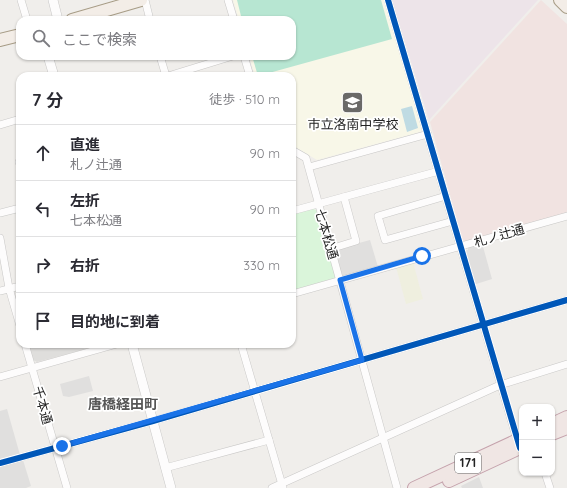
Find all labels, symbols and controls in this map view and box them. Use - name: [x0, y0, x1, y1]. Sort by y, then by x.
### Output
- search box: [16, 16, 296, 60]
- icon: search: [30, 27, 52, 49]
- text: ここで検索: [62, 30, 137, 49]
- text: 7 分: [32, 89, 63, 110]
- school or university icon: 市立洛南中学校: [340, 89, 366, 115]
- text: 徒歩 · 510 m: [209, 91, 280, 107]
- place label: 市立洛南中学校: [307, 116, 399, 132]
- text: 直進: [70, 135, 100, 154]
- icon: ahead: [32, 142, 54, 164]
- text: 90 m: [250, 145, 280, 161]
- text: 札ノ辻通: [70, 156, 122, 172]
- text: 左折: [70, 191, 100, 210]
- icon: left: [32, 198, 54, 220]
- text: 90 m: [250, 201, 280, 217]
- street label: 七本松通: [312, 207, 342, 261]
- text: 七本松通: [70, 212, 122, 228]
- street label: 札ノ辻通: [472, 220, 526, 250]
- route start: [413, 247, 431, 265]
- icon: right: [32, 254, 54, 276]
- text: 右折: [70, 256, 100, 275]
- text: 330 m: [243, 257, 280, 273]
- icon: arrive: [32, 310, 54, 332]
- text: 目的地に到着: [70, 312, 160, 331]
- street label: 千本通: [30, 384, 56, 426]
- district label: 唐橋経田町: [88, 395, 158, 413]
- map controls: [519, 404, 555, 476]
- button: +: [519, 404, 555, 440]
- route end: [53, 437, 71, 455]
- button: −: [519, 440, 555, 476]
- road number: 171: [455, 453, 481, 473]

